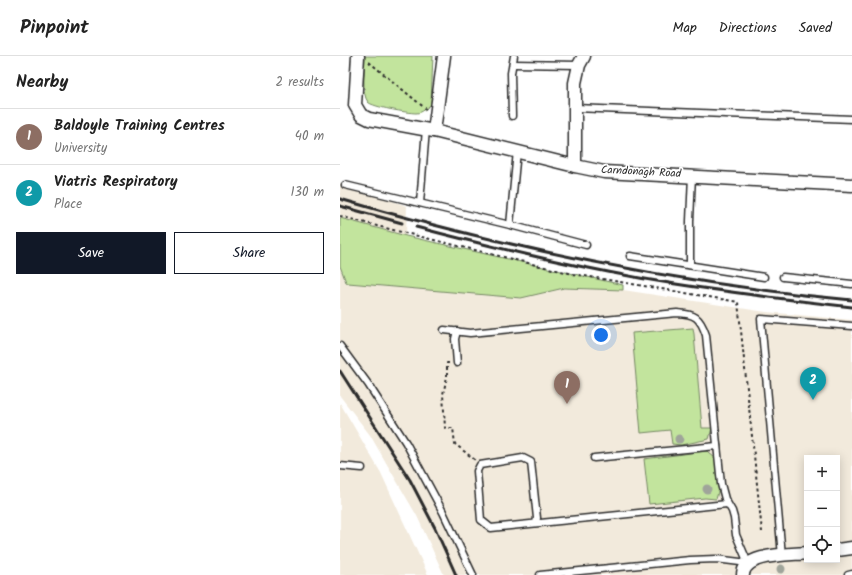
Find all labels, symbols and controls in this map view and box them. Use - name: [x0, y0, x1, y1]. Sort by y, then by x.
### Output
- text: Pinpoint: [20, 13, 89, 43]
- text: Map: [672, 17, 697, 39]
- text: Directions: [719, 17, 777, 39]
- text: Saved: [799, 17, 832, 39]
- text: Nearby: [16, 69, 68, 96]
- text: 2 results: [276, 72, 324, 93]
- text: Baldoyle Training Centres: [54, 114, 225, 138]
- text: 1: [27, 126, 31, 147]
- text: 40 m: [295, 126, 324, 147]
- text: University: [54, 138, 107, 159]
- street label: Carndonagh Road: [600, 161, 682, 183]
- text: Viatris Respiratory: [54, 170, 178, 194]
- text: 2: [25, 182, 33, 203]
- text: 130 m: [290, 182, 324, 203]
- text: Place: [54, 194, 82, 215]
- button: Save: [16, 232, 166, 274]
- button: Share: [174, 232, 324, 274]
- your location: [591, 325, 611, 345]
- pin: 2: [800, 367, 826, 400]
- pin: 1: [554, 371, 580, 404]
- map controls: [804, 455, 840, 563]
- button: +: [804, 455, 840, 491]
- button: −: [804, 491, 840, 527]
- button: locate: [804, 527, 840, 563]

